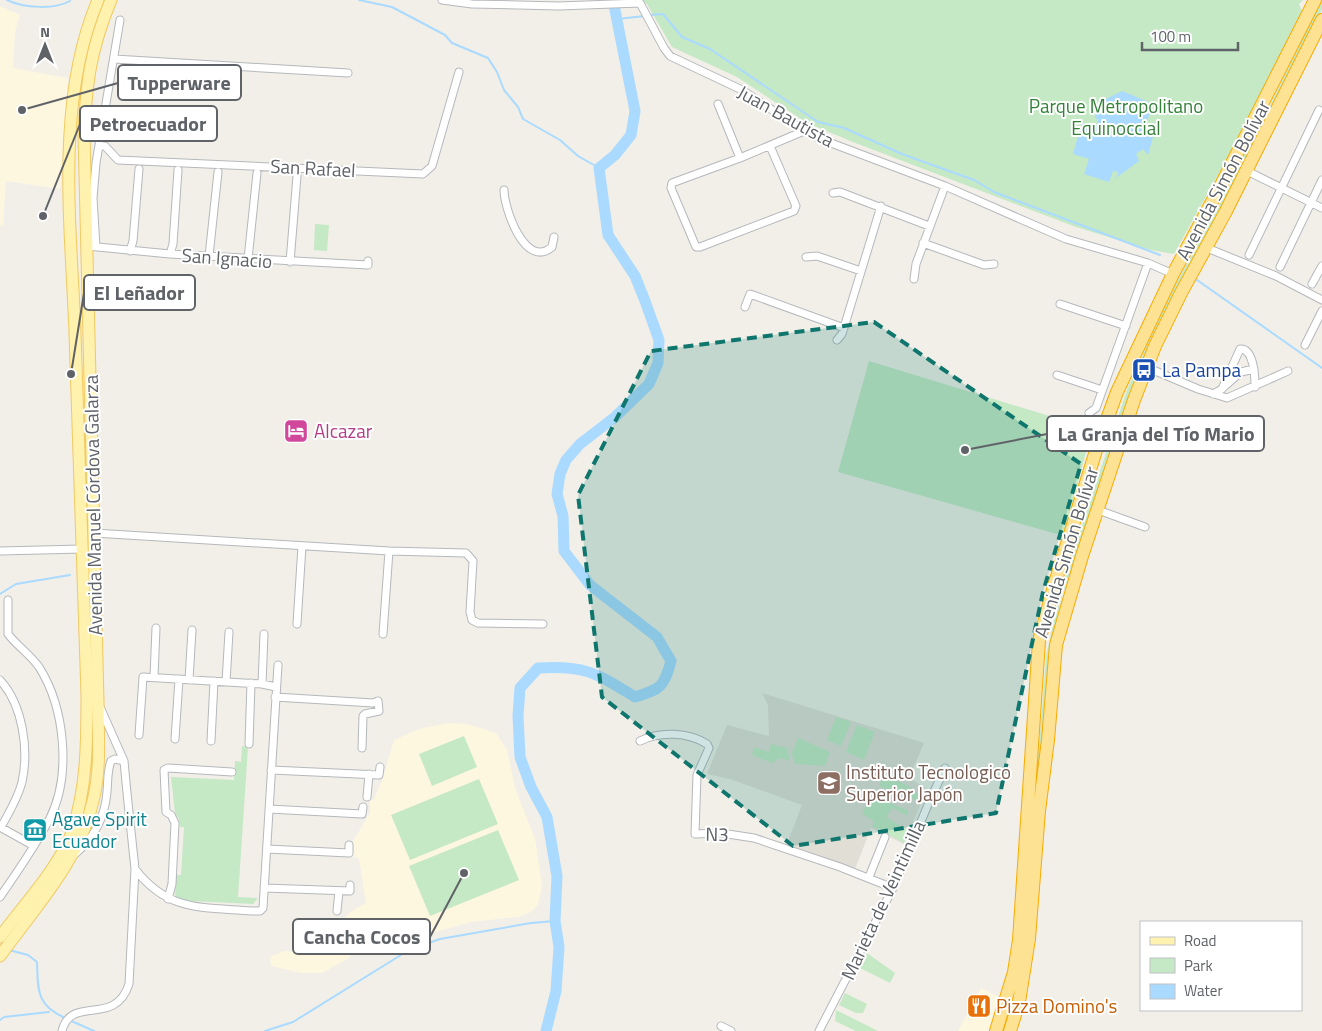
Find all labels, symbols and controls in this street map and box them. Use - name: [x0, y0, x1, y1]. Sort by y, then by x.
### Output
- north arrow: [20, 20, 70, 70]
- scale bar: [1142, 20, 1238, 52]
- text: N: [40, 21, 50, 42]
- text: 100 m: [1150, 25, 1191, 48]
- callout: Tupperware: [118, 65, 241, 100]
- text: Tupperware: [127, 67, 231, 98]
- street label: Juan Bautista: [733, 77, 840, 154]
- park label: Parque Metropolitano Equinoccial: [1029, 91, 1203, 142]
- street label: Avenida Simón Bolívar: [1168, 94, 1277, 265]
- callout: Petroecuador: [80, 106, 217, 141]
- text: Petroecuador: [90, 108, 207, 139]
- street label: San Rafael: [270, 151, 356, 184]
- street label: San Ignacio: [181, 240, 273, 275]
- callout: El Leñador: [84, 275, 195, 310]
- text: El Leñador: [94, 277, 185, 308]
- place label: La Pampa: [1162, 355, 1241, 384]
- bus stop icon: La Pampa: [1131, 357, 1157, 383]
- street label: Avenida Manuel Córdova Galarza: [76, 374, 109, 636]
- place label: Alcazar: [314, 416, 373, 445]
- callout: La Granja del Tío Mario: [1047, 416, 1264, 451]
- hotel icon: Alcazar: [283, 418, 309, 444]
- text: La Granja del Tío Mario: [1057, 418, 1255, 449]
- street label: Avenida Simón Bolívar: [1026, 462, 1106, 641]
- place label: Instituto Tecnologico Superior Japón: [846, 757, 1011, 808]
- school or university icon: Instituto Tecnologico Superior Japón: [816, 770, 842, 796]
- place label: Agave Spirit Ecuador: [52, 804, 147, 855]
- street label: Marieta de Veintimilla: [833, 815, 933, 985]
- museum icon: Agave Spirit Ecuador: [22, 817, 48, 843]
- street label: N3: [705, 819, 729, 848]
- callout: Cancha Cocos: [293, 919, 430, 954]
- text: Cancha Cocos: [304, 921, 421, 952]
- legend: [1140, 921, 1302, 1011]
- text: Road: [1184, 929, 1216, 952]
- text: Park: [1184, 954, 1213, 977]
- text: Water: [1184, 979, 1223, 1002]
- place label: Pizza Domino's: [996, 991, 1118, 1020]
- restaurant icon: Pizza Domino's: [966, 993, 992, 1019]

